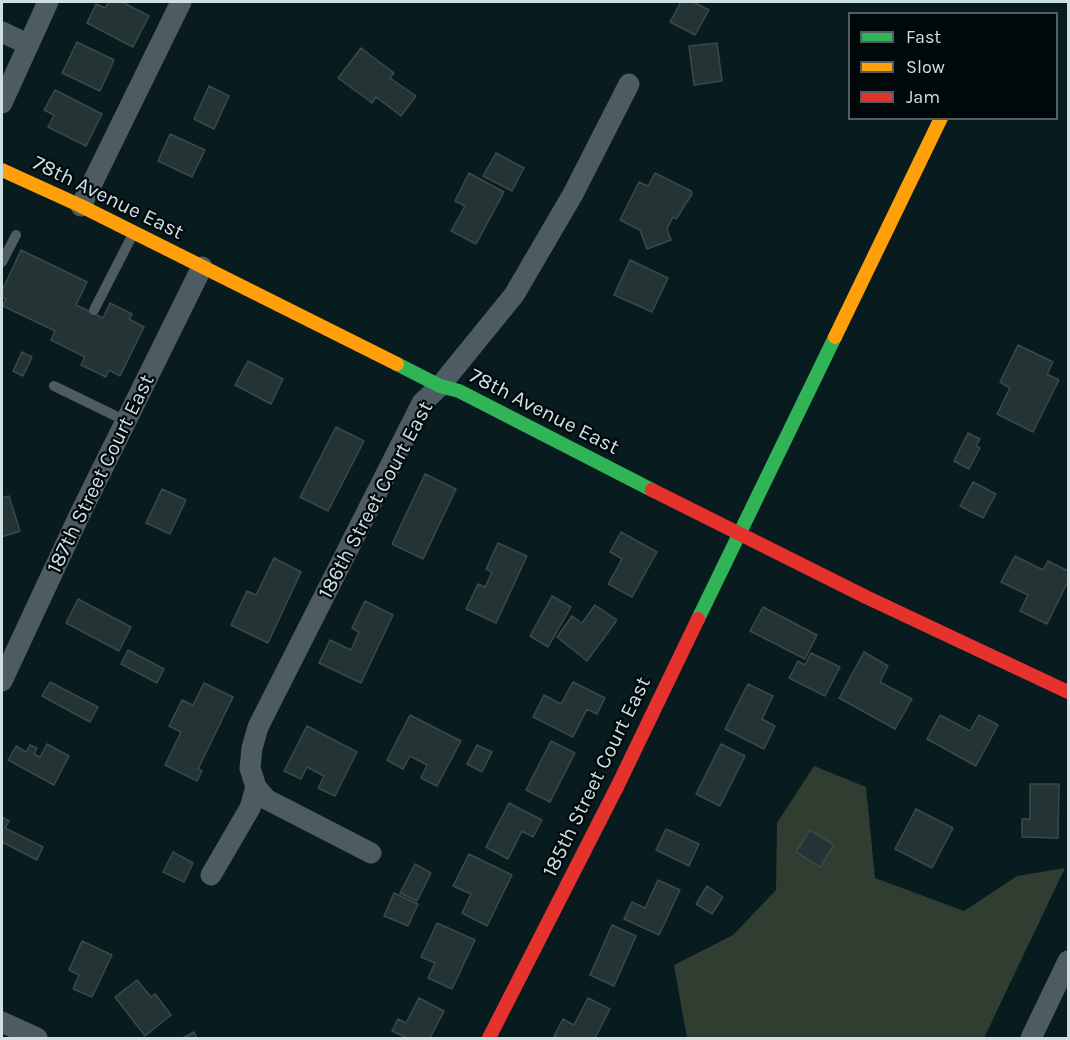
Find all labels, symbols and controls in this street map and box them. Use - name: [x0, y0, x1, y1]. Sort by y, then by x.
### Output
- legend: [848, 12, 1058, 120]
- text: Fast: [906, 26, 941, 48]
- text: Slow: [906, 56, 945, 78]
- text: Jam: [906, 86, 940, 108]
- street label: 78th Avenue East: [28, 151, 188, 245]
- street label: 78th Avenue East: [465, 363, 623, 461]
- street label: 187th Street Court East: [42, 371, 160, 577]
- street label: 186th Street Court East: [313, 397, 439, 603]
- street label: 185th Street Court East: [538, 673, 656, 881]

